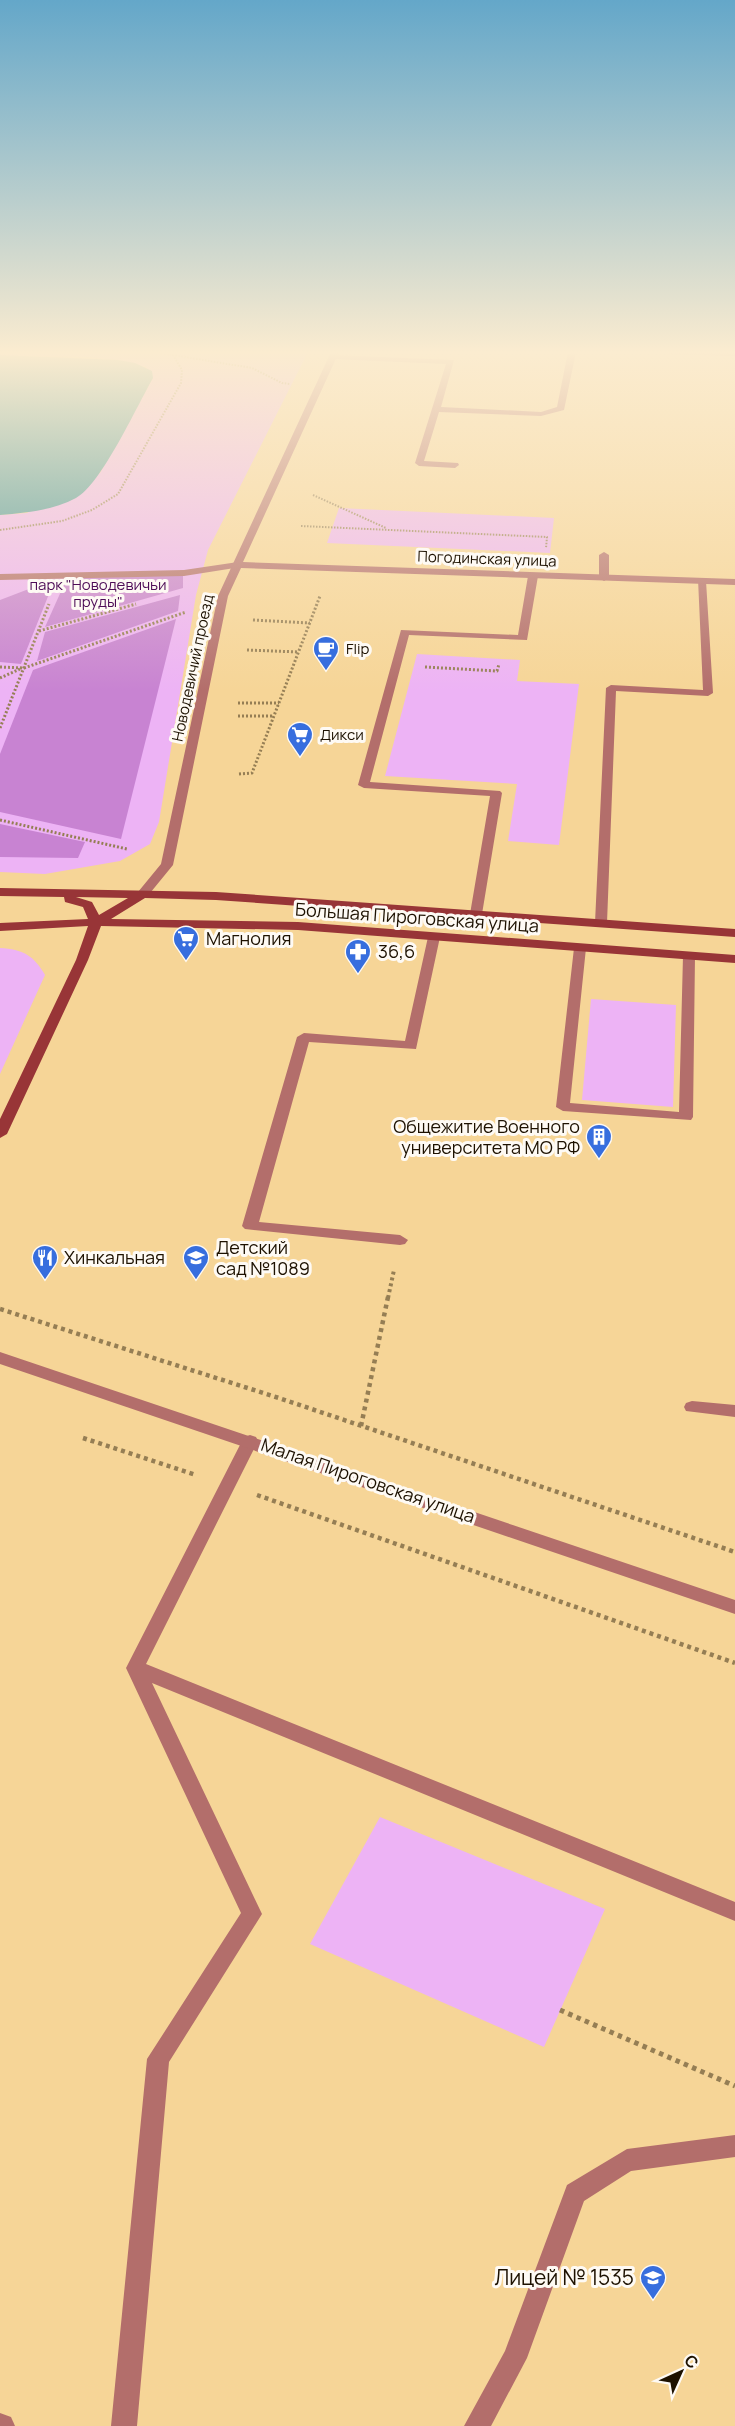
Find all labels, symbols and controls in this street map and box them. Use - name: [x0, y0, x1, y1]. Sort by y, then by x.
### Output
- street label: Погодинская улица: [417, 546, 557, 571]
- park label: парк "Новодевичьи пруды": [30, 574, 166, 612]
- street label: Новодевичий проезд: [167, 592, 218, 743]
- cafe icon: Flip: [311, 634, 341, 672]
- place label: Flip: [346, 638, 370, 659]
- supermarket icon: Дикси: [285, 720, 315, 758]
- place label: Дикси: [320, 724, 364, 745]
- street label: Большая Пироговская улица: [294, 897, 540, 937]
- supermarket icon: Магнолия: [171, 924, 201, 962]
- place label: Магнолия: [206, 926, 291, 950]
- pharmacy icon: 36,6: [343, 937, 373, 975]
- place label: 36,6: [378, 939, 415, 963]
- place label: Общежитие Военного университета МО РФ: [393, 1114, 580, 1159]
- building icon: Общежитие Военного университета МО РФ: [584, 1122, 614, 1160]
- place label: Детский сад №1089: [216, 1235, 310, 1280]
- restaurant icon: Хинкальная: [30, 1243, 60, 1281]
- school or university icon: Детский сад №1089: [181, 1243, 211, 1281]
- place label: Хинкальная: [64, 1245, 165, 1269]
- street label: Малая Пироговская улица: [258, 1432, 479, 1528]
- place label: Лицей № 1535: [494, 2263, 634, 2291]
- school or university icon: Лицей № 1535: [638, 2263, 668, 2301]
- north arrow: [651, 2342, 711, 2402]
- text: С: [680, 2349, 704, 2373]

